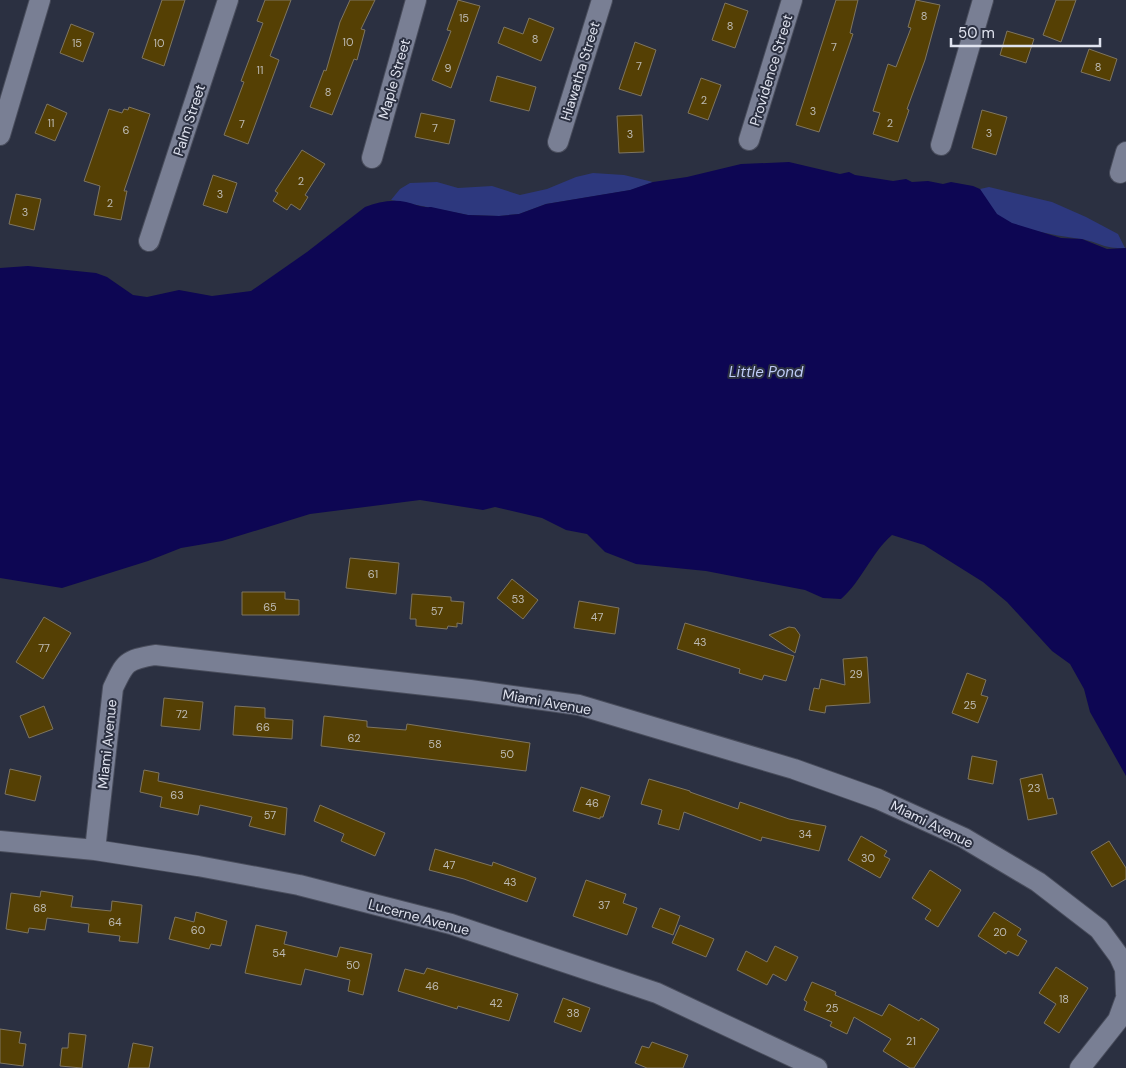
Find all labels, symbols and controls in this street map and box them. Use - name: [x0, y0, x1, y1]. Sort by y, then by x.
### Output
- house number: 8: [921, 9, 927, 23]
- house number: 15: [459, 11, 469, 25]
- street label: Providence Street: [745, 12, 797, 128]
- scale bar: [951, 15, 1100, 47]
- street label: Hiawatha Street: [556, 19, 604, 123]
- house number: 8: [727, 19, 733, 33]
- text: 50 m: [958, 23, 995, 43]
- house number: 8: [532, 32, 538, 46]
- house number: 10: [343, 35, 353, 49]
- house number: 15: [72, 36, 82, 50]
- house number: 10: [154, 36, 164, 50]
- street label: Maple Street: [374, 37, 414, 121]
- house number: 7: [831, 40, 837, 54]
- house number: 7: [636, 59, 642, 73]
- house number: 8: [1095, 60, 1101, 74]
- house number: 9: [445, 61, 452, 75]
- house number: 11: [257, 63, 263, 77]
- street label: Palm Street: [169, 82, 209, 158]
- house number: 8: [325, 85, 331, 99]
- house number: 2: [701, 93, 707, 107]
- house number: 3: [810, 104, 816, 118]
- house number: 11: [48, 116, 54, 130]
- house number: 2: [887, 116, 893, 130]
- house number: 7: [239, 117, 245, 131]
- house number: 7: [432, 121, 438, 135]
- house number: 6: [123, 123, 130, 137]
- house number: 3: [986, 126, 992, 140]
- house number: 3: [627, 127, 633, 141]
- house number: 2: [298, 174, 304, 188]
- house number: 3: [217, 187, 223, 201]
- house number: 2: [107, 196, 113, 210]
- house number: 3: [22, 205, 28, 219]
- water label: Little Pond: [729, 362, 804, 382]
- house number: 61: [368, 567, 378, 581]
- house number: 53: [511, 592, 525, 606]
- house number: 65: [263, 600, 277, 614]
- house number: 57: [431, 604, 443, 618]
- house number: 47: [591, 610, 603, 624]
- house number: 43: [693, 635, 707, 649]
- house number: 77: [38, 641, 50, 655]
- house number: 29: [849, 667, 863, 681]
- street label: Miami Avenue: [501, 685, 593, 719]
- street label: Miami Avenue: [93, 698, 121, 790]
- house number: 25: [963, 698, 977, 712]
- house number: 72: [176, 707, 188, 721]
- house number: 66: [256, 720, 270, 734]
- house number: 62: [348, 731, 360, 745]
- house number: 58: [428, 737, 442, 751]
- house number: 50: [500, 747, 514, 761]
- house number: 23: [1028, 781, 1040, 795]
- house number: 63: [170, 788, 184, 802]
- house number: 46: [585, 796, 599, 810]
- street label: Miami Avenue: [888, 796, 976, 852]
- house number: 57: [264, 808, 276, 822]
- house number: 34: [798, 827, 812, 841]
- house number: 30: [861, 851, 875, 865]
- house number: 47: [443, 858, 455, 872]
- house number: 43: [503, 875, 517, 889]
- street label: Lucerne Avenue: [367, 895, 472, 939]
- house number: 37: [598, 898, 610, 912]
- house number: 68: [33, 901, 47, 915]
- house number: 64: [108, 915, 122, 929]
- house number: 60: [191, 923, 205, 937]
- house number: 20: [993, 925, 1007, 939]
- house number: 54: [272, 946, 286, 960]
- house number: 50: [346, 958, 360, 972]
- house number: 46: [425, 979, 439, 993]
- house number: 18: [1059, 992, 1069, 1006]
- house number: 42: [489, 996, 503, 1010]
- house number: 25: [825, 1001, 839, 1015]
- house number: 38: [566, 1006, 580, 1020]
- house number: 21: [906, 1034, 916, 1048]

